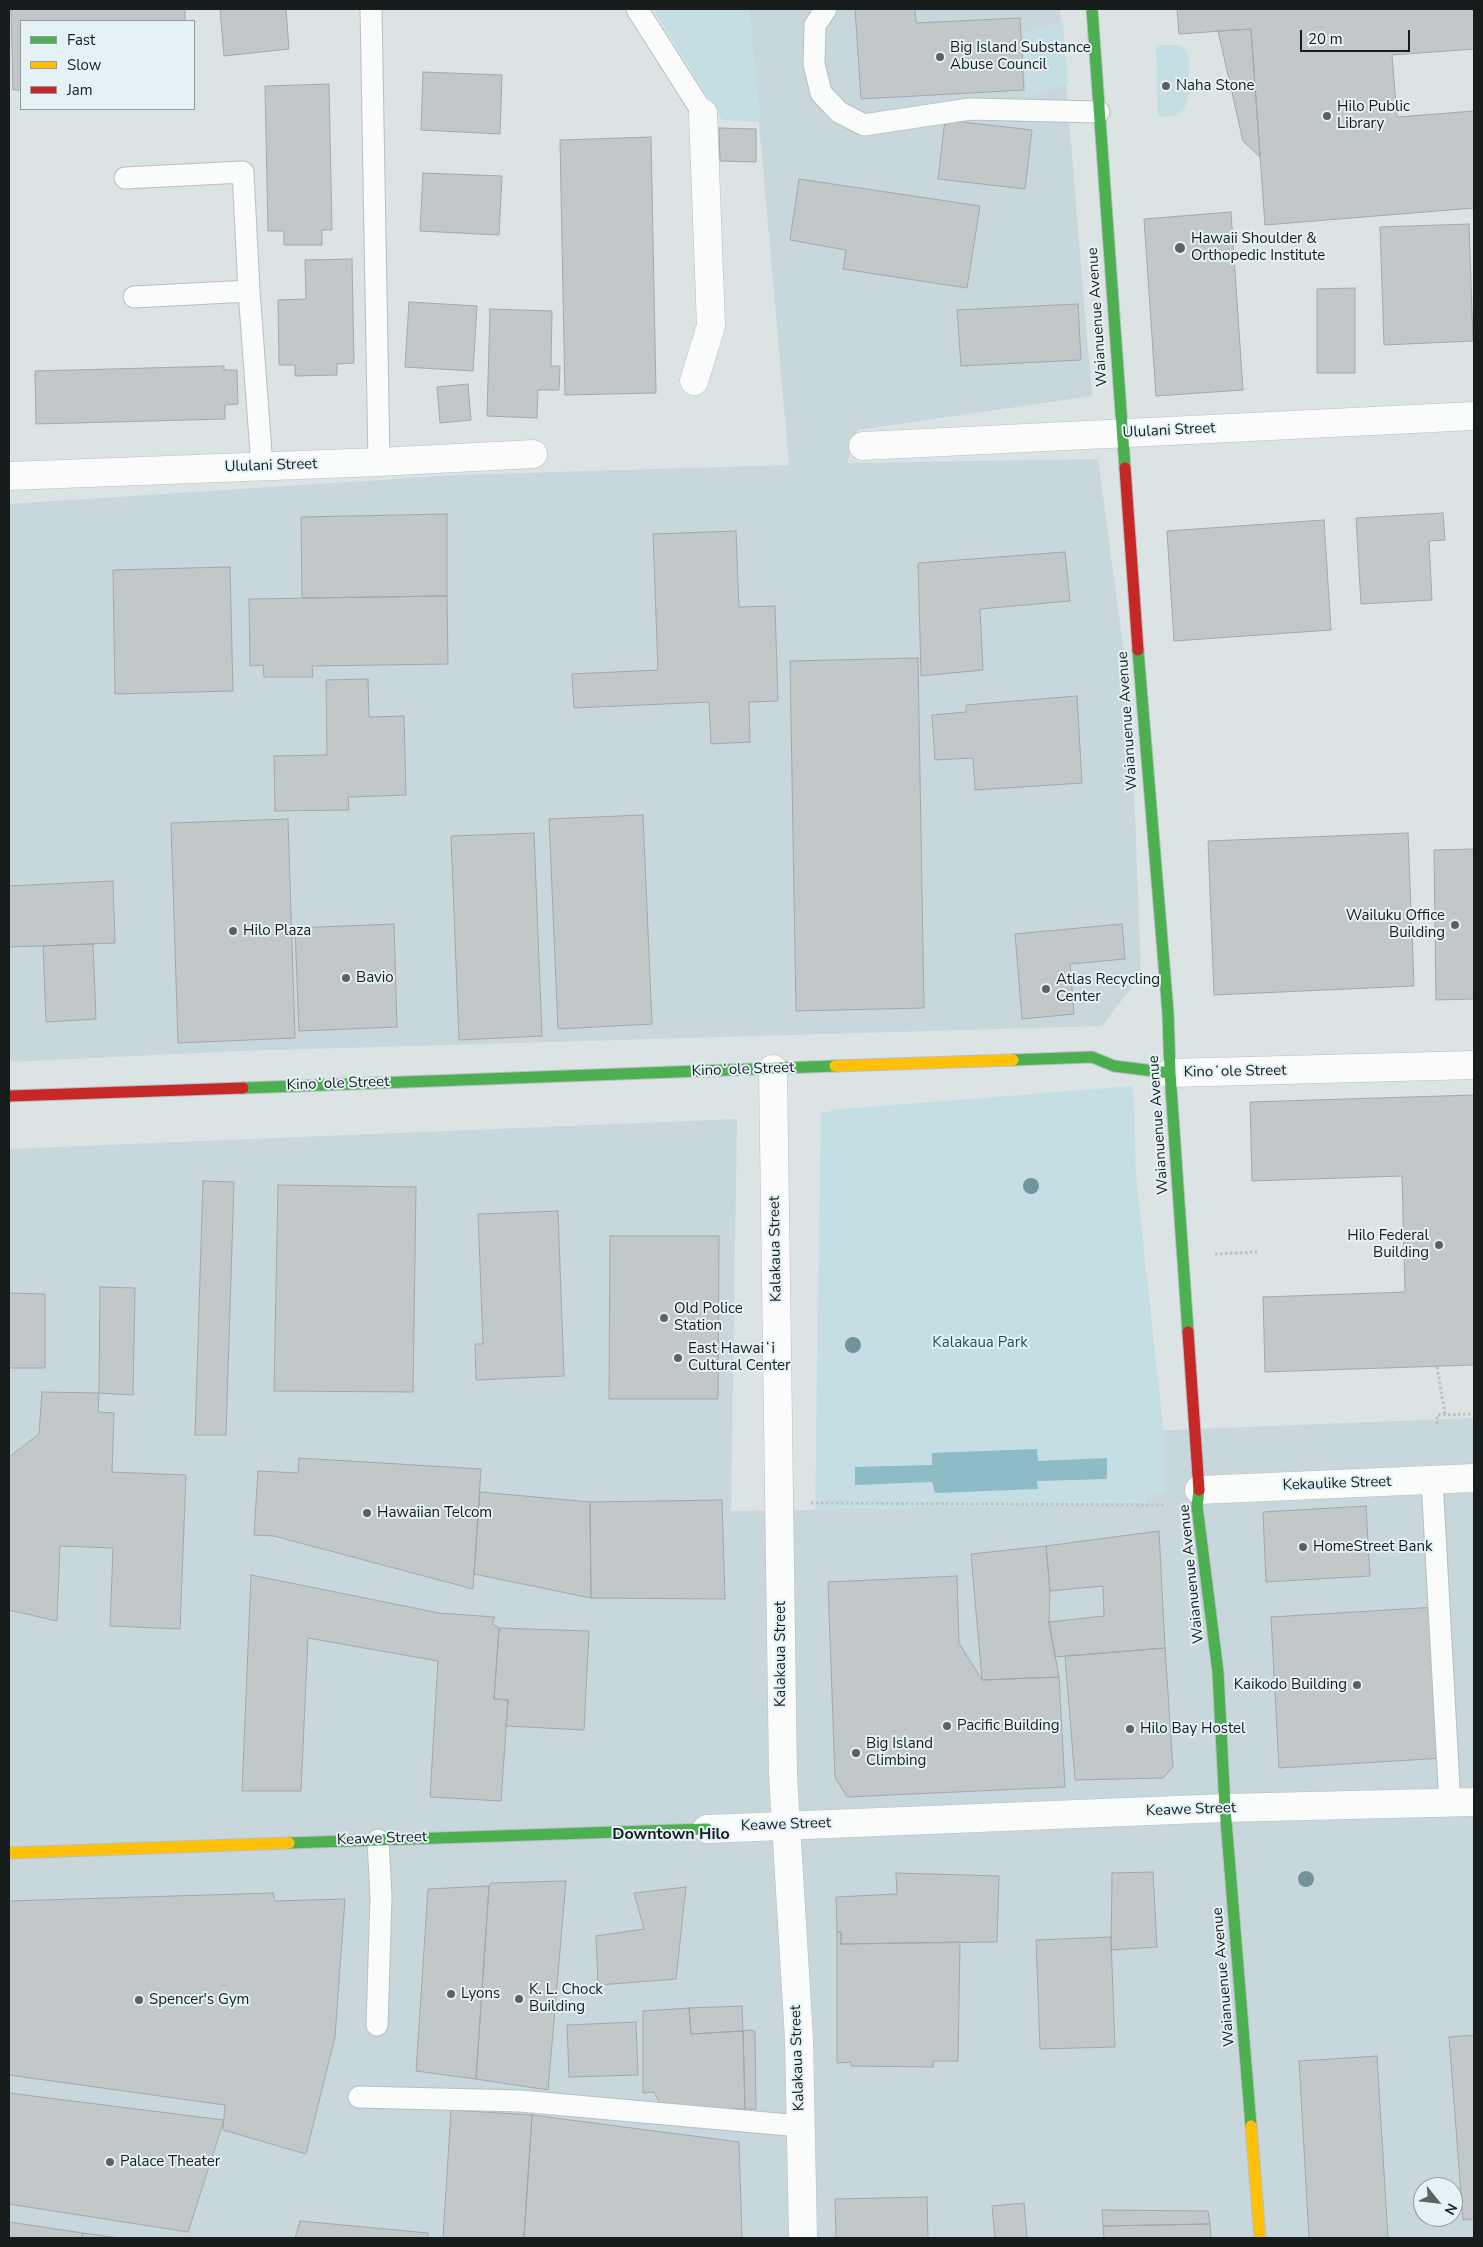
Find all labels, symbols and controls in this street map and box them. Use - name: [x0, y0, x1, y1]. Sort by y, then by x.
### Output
- legend: [20, 20, 195, 110]
- scale bar: [1303, 20, 1413, 52]
- text: 20 m: [1308, 29, 1343, 49]
- text: Fast: [67, 30, 95, 50]
- place label: Big Island Substance Abuse Council: [950, 39, 1091, 74]
- marker: Big Island Substance Abuse Council: [934, 51, 946, 63]
- text: Slow: [67, 55, 101, 75]
- place label: Naha Stone: [1176, 77, 1255, 95]
- text: Jam: [67, 80, 93, 100]
- marker: Naha Stone: [1160, 80, 1172, 92]
- place label: Hilo Public Library: [1337, 98, 1410, 133]
- marker: Hilo Public Library: [1321, 110, 1333, 122]
- place label: Hawaii Shoulder & Orthopedic Institute: [1191, 230, 1325, 265]
- marker: Hawaii Shoulder & Orthopedic Institute: [1173, 241, 1187, 255]
- street label: Waianuenue Avenue: [1084, 247, 1112, 387]
- street label: Ululani Street: [1122, 420, 1216, 442]
- street label: Ululani Street: [224, 455, 318, 477]
- street label: Waianuenue Avenue: [1114, 651, 1142, 791]
- place label: Wailuku Office Building: [1346, 907, 1445, 942]
- marker: Wailuku Office Building: [1449, 919, 1461, 931]
- place label: Hilo Plaza: [243, 922, 311, 940]
- marker: Hilo Plaza: [227, 925, 239, 937]
- place label: Bavio: [356, 969, 394, 987]
- place label: Atlas Recycling Center: [1056, 971, 1160, 1006]
- marker: Bavio: [340, 972, 352, 984]
- marker: Atlas Recycling Center: [1040, 983, 1052, 995]
- street label: Waianuenue Avenue: [1145, 1055, 1173, 1195]
- street label: Kinoʻole Street: [691, 1059, 795, 1081]
- street label: Kinoʻole Street: [1184, 1062, 1286, 1082]
- street label: Kinoʻole Street: [286, 1073, 390, 1095]
- street label: Kalakaua Street: [766, 1196, 786, 1302]
- place label: Hilo Federal Building: [1347, 1227, 1429, 1262]
- marker: Hilo Federal Building: [1433, 1239, 1445, 1251]
- place label: Old Police Station: [674, 1300, 743, 1335]
- marker: Old Police Station: [658, 1312, 670, 1324]
- park label: Kalakaua Park: [932, 1334, 1028, 1352]
- place label: East Hawaiʻi Cultural Center: [688, 1340, 790, 1375]
- marker: East Hawaiʻi Cultural Center: [672, 1352, 684, 1364]
- street label: Kekaulike Street: [1282, 1473, 1392, 1495]
- place label: Hawaiian Telcom: [377, 1504, 492, 1522]
- street label: Waianuenue Avenue: [1176, 1504, 1208, 1644]
- marker: Hawaiian Telcom: [361, 1507, 373, 1519]
- place label: HomeStreet Bank: [1313, 1538, 1432, 1556]
- marker: HomeStreet Bank: [1297, 1541, 1309, 1553]
- street label: Kalakaua Street: [772, 1601, 790, 1707]
- place label: Kaikodo Building: [1234, 1676, 1347, 1694]
- marker: Kaikodo Building: [1351, 1679, 1363, 1691]
- place label: Pacific Building: [957, 1717, 1060, 1735]
- marker: Pacific Building: [941, 1720, 953, 1732]
- place label: Hilo Bay Hostel: [1140, 1720, 1246, 1738]
- marker: Hilo Bay Hostel: [1124, 1723, 1136, 1735]
- place label: Big Island Climbing: [866, 1735, 933, 1770]
- marker: Big Island Climbing: [850, 1747, 862, 1759]
- street label: Keawe Street: [1146, 1799, 1236, 1821]
- street label: Keawe Street: [741, 1814, 831, 1836]
- district label: Downtown Hilo: [612, 1825, 730, 1845]
- street label: Keawe Street: [337, 1828, 427, 1850]
- street label: Waianuenue Avenue: [1209, 1907, 1239, 2047]
- place label: K. L. Chock Building: [529, 1981, 603, 2016]
- place label: Lyons: [461, 1985, 500, 2003]
- marker: Lyons: [445, 1988, 457, 2000]
- place label: Spencer's Gym: [149, 1991, 249, 2009]
- marker: K. L. Chock Building: [513, 1993, 525, 2005]
- marker: Spencer's Gym: [133, 1994, 145, 2006]
- street label: Kalakaua Street: [787, 2005, 809, 2111]
- place label: Palace Theater: [120, 2153, 220, 2171]
- marker: Palace Theater: [104, 2156, 116, 2168]
- north arrow: [1413, 2177, 1463, 2227]
- text: N: [1440, 2200, 1462, 2218]

